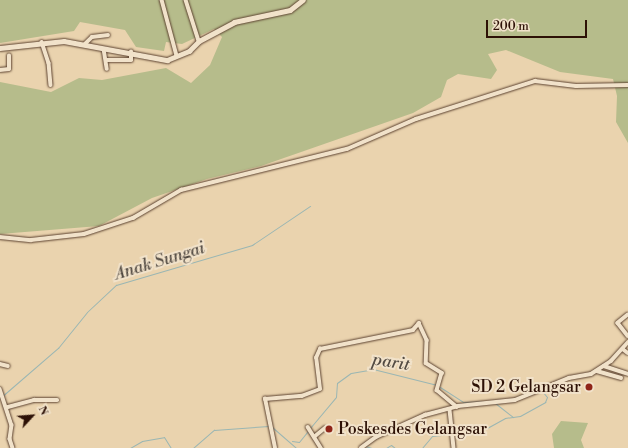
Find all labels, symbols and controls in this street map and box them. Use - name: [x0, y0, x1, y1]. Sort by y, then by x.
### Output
- scale bar: [488, 12, 589, 38]
- text: 200 m: [493, 19, 529, 34]
- water label: Anak Sungai: [112, 239, 208, 285]
- water label: parit: [371, 350, 411, 376]
- place label: SD 2 Gelangsar: [471, 377, 581, 397]
- marker: SD 2 Gelangsar: [584, 382, 594, 392]
- north arrow: [12, 396, 52, 436]
- text: N: [35, 404, 51, 418]
- place label: Poskesdes Gelangsar: [338, 419, 487, 439]
- marker: Poskesdes Gelangsar: [323, 423, 335, 435]

